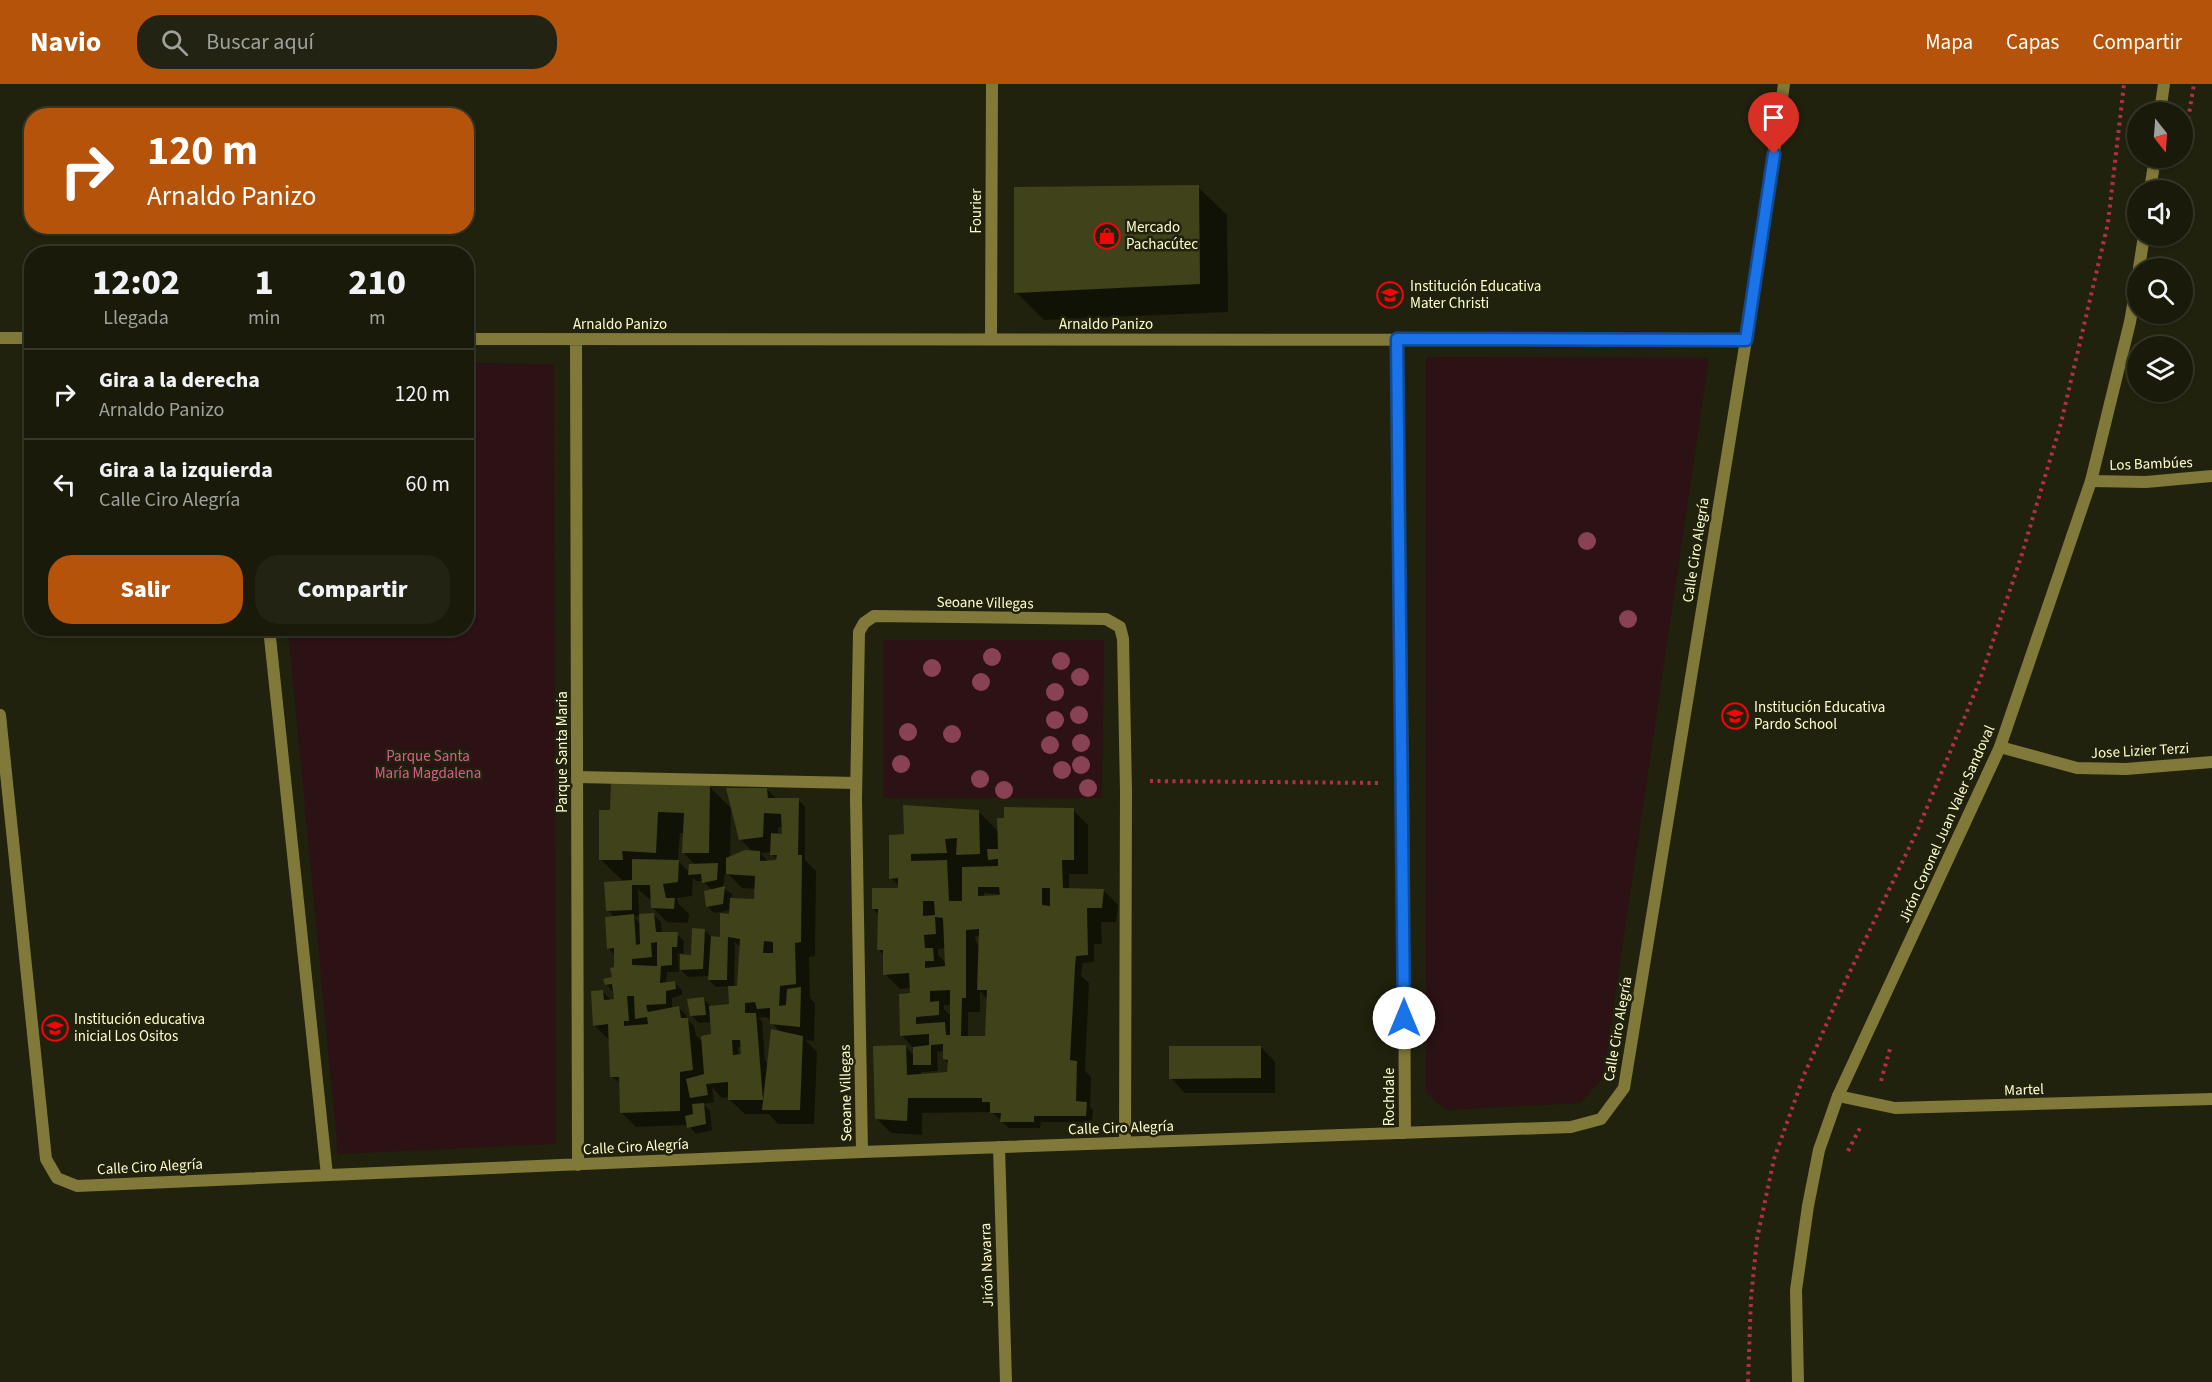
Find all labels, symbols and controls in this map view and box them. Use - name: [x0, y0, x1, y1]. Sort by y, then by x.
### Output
- search box: [137, 15, 557, 69]
- text: Navio: [30, 22, 101, 62]
- icon: search: [158, 26, 191, 59]
- text: Buscar aquí: [206, 26, 314, 58]
- text: Mapa: [1925, 27, 1973, 57]
- text: Capas: [2006, 27, 2059, 57]
- text: Compartir: [2092, 27, 2182, 57]
- pin: [1748, 92, 1799, 154]
- icon: arrive: [1757, 101, 1790, 134]
- north arrow: [2127, 102, 2193, 168]
- map controls: [2127, 102, 2193, 402]
- text: 120 m: [147, 121, 258, 181]
- icon: right: [48, 132, 126, 210]
- text: Arnaldo Panizo: [147, 177, 316, 216]
- button: sound: [2127, 180, 2193, 246]
- street label: Fourier: [966, 188, 987, 234]
- place label: Mercado Pachacútec: [1126, 217, 1198, 255]
- shop icon: Mercado Pachacútec: [1092, 221, 1122, 251]
- text: 12:02: [92, 257, 180, 308]
- text: 1: [255, 257, 274, 308]
- text: 210: [348, 257, 406, 308]
- button: search: [2127, 258, 2193, 324]
- place label: Institución Educativa Mater Christi: [1410, 276, 1541, 314]
- school or university icon: Institución Educativa Mater Christi: [1375, 280, 1405, 310]
- text: Llegada: [103, 304, 169, 332]
- text: min: [248, 304, 280, 332]
- text: m: [369, 304, 385, 332]
- street label: Arnaldo Panizo: [573, 314, 667, 335]
- street label: Arnaldo Panizo: [1059, 314, 1153, 335]
- button: layers: [2127, 336, 2193, 402]
- text: Gira a la derecha: [99, 364, 260, 396]
- icon: right: [48, 378, 81, 411]
- text: 120 m: [395, 378, 450, 410]
- text: Arnaldo Panizo: [99, 396, 224, 424]
- street label: Los Bambúes: [2109, 452, 2193, 476]
- text: Gira a la izquierda: [99, 454, 273, 486]
- icon: left: [48, 468, 81, 501]
- text: 60 m: [405, 468, 450, 500]
- text: Calle Ciro Alegría: [99, 486, 240, 514]
- street label: Calle Ciro Alegría: [1677, 496, 1715, 604]
- button: Salir: [48, 555, 243, 624]
- button: Compartir: [255, 555, 450, 624]
- street label: Seoane Villegas: [936, 592, 1034, 614]
- street label: Parque Santa Maria: [552, 691, 573, 813]
- place label: Institución Educativa Pardo School: [1754, 697, 1885, 735]
- school or university icon: Institución Educativa Pardo School: [1720, 701, 1750, 731]
- street label: Jirón Coronel Juan Valer Sandoval: [1894, 722, 2000, 926]
- street label: Jose Lizier Terzi: [2090, 738, 2190, 764]
- park label: Parque Santa María Magdalena: [375, 746, 481, 784]
- street label: Calle Ciro Alegría: [1598, 975, 1638, 1083]
- position arrow: [1372, 986, 1436, 1050]
- place label: Institución educativa inicial Los Ositos: [74, 1009, 205, 1047]
- school or university icon: Institución educativa inicial Los Ositos: [40, 1013, 70, 1043]
- street label: Seoane Villegas: [835, 1044, 857, 1142]
- street label: Rochdale: [1379, 1068, 1400, 1126]
- street label: Martel: [2004, 1079, 2044, 1101]
- street label: Calle Ciro Alegría: [1068, 1116, 1174, 1140]
- street label: Calle Ciro Alegría: [583, 1134, 689, 1160]
- street label: Calle Ciro Alegría: [97, 1154, 203, 1180]
- street label: Jirón Navarra: [975, 1222, 999, 1308]

